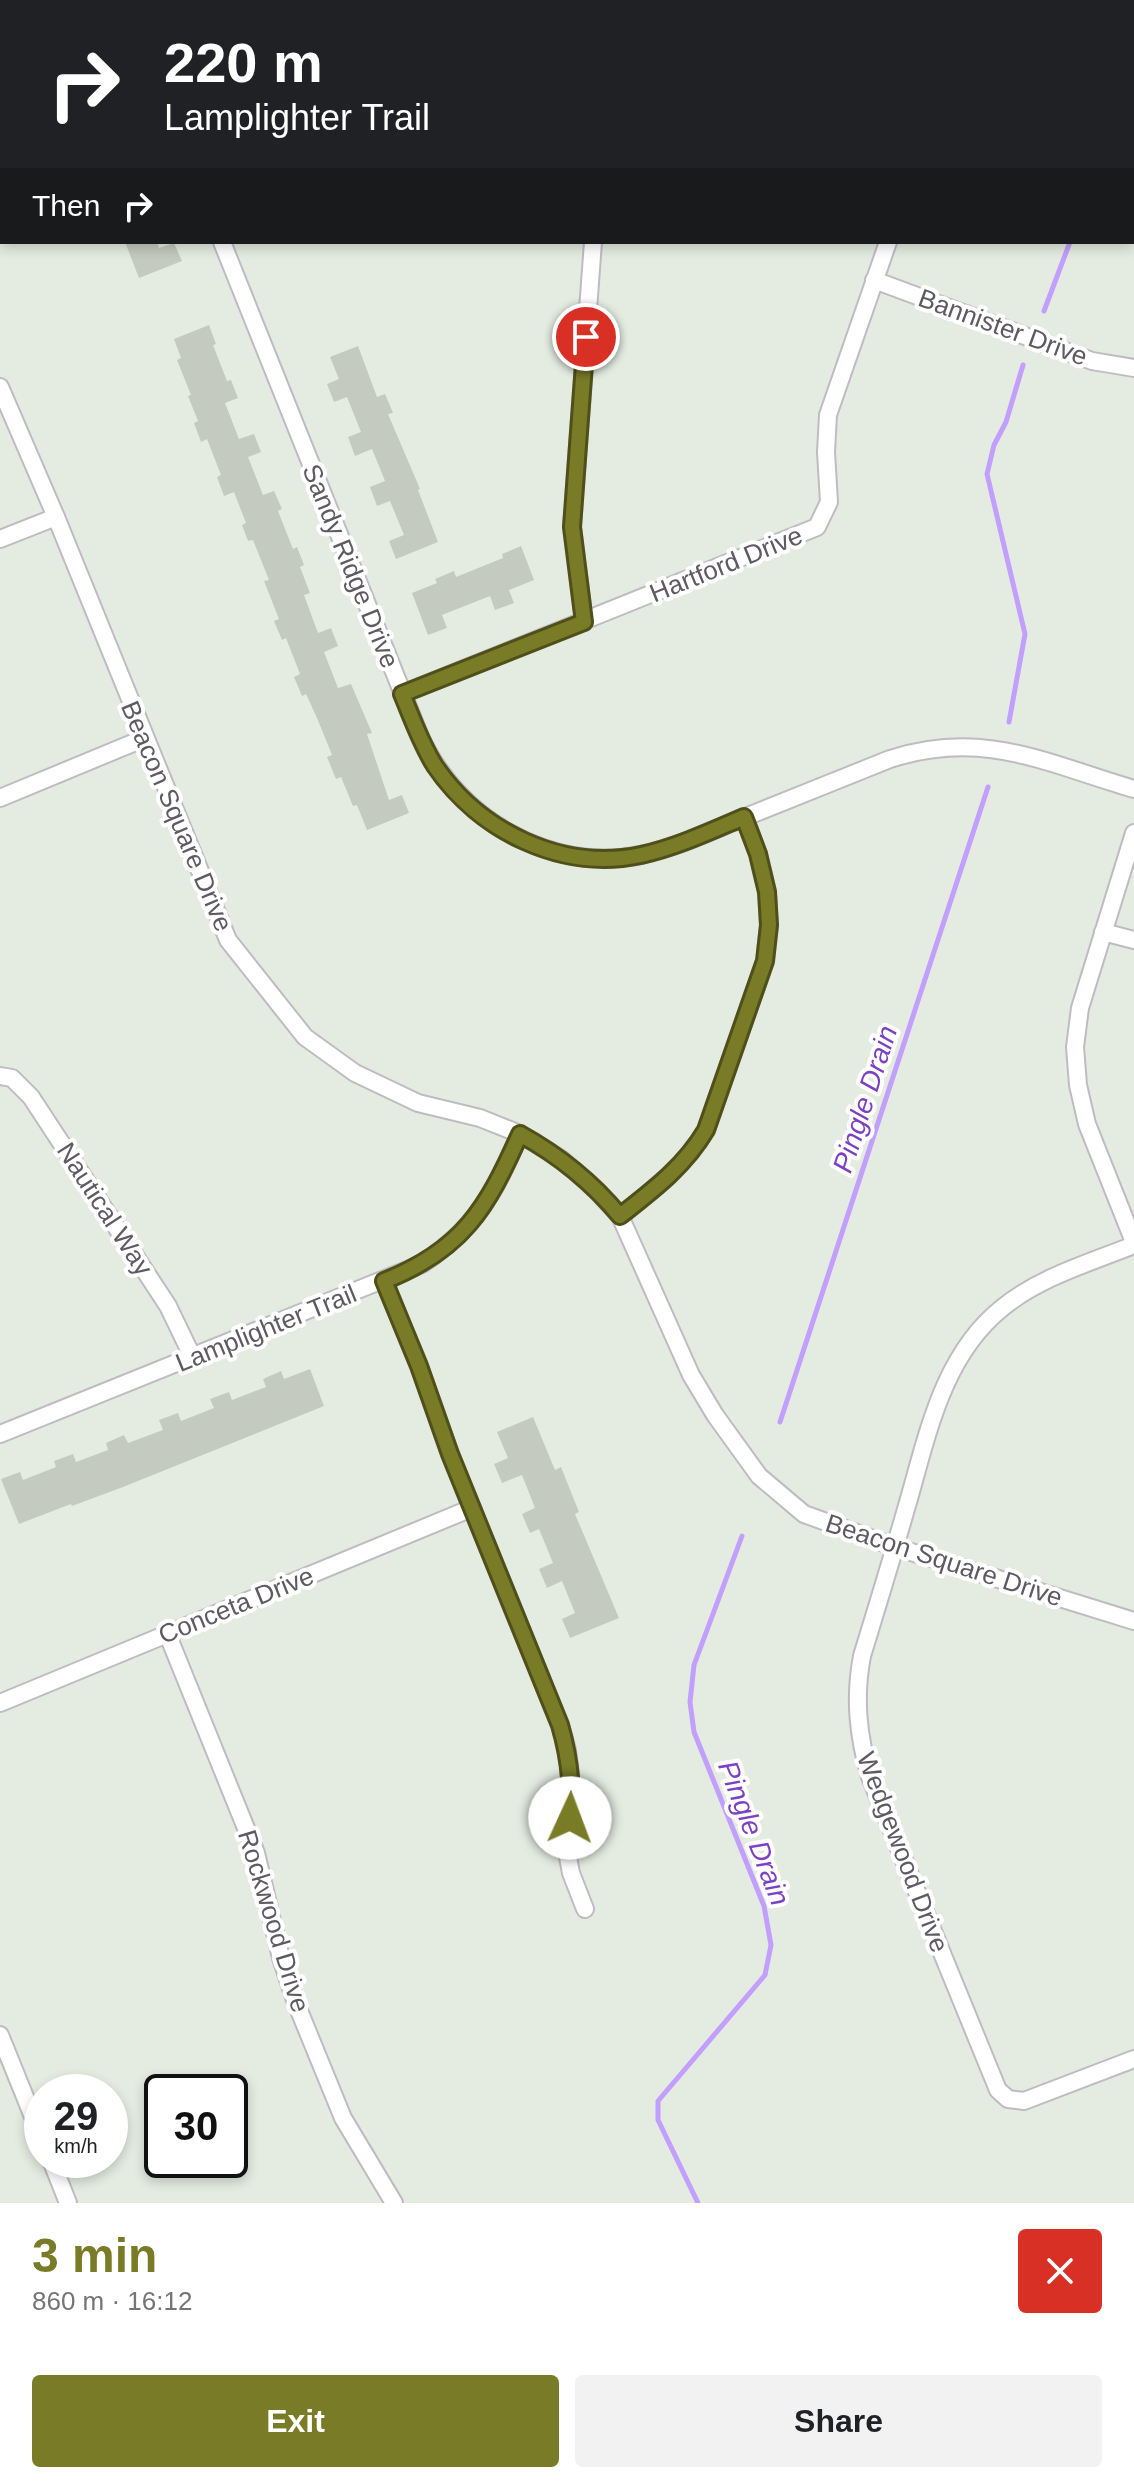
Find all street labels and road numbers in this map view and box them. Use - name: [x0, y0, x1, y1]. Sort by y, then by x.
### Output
- street label: Bannister Drive: [914, 283, 1092, 371]
- street label: Sandy Ridge Drive: [296, 460, 406, 672]
- street label: Hartford Drive: [645, 520, 807, 608]
- street label: Beacon Square Drive: [115, 696, 239, 936]
- street label: Nautical Way: [51, 1137, 159, 1281]
- street label: Lamplighter Trail: [171, 1278, 361, 1378]
- street label: Beacon Square Drive: [822, 1508, 1066, 1612]
- street label: Conceta Drive: [154, 1560, 318, 1650]
- street label: Wedgewood Drive: [851, 1748, 955, 1956]
- street label: Rockwood Drive: [232, 1826, 316, 2016]

